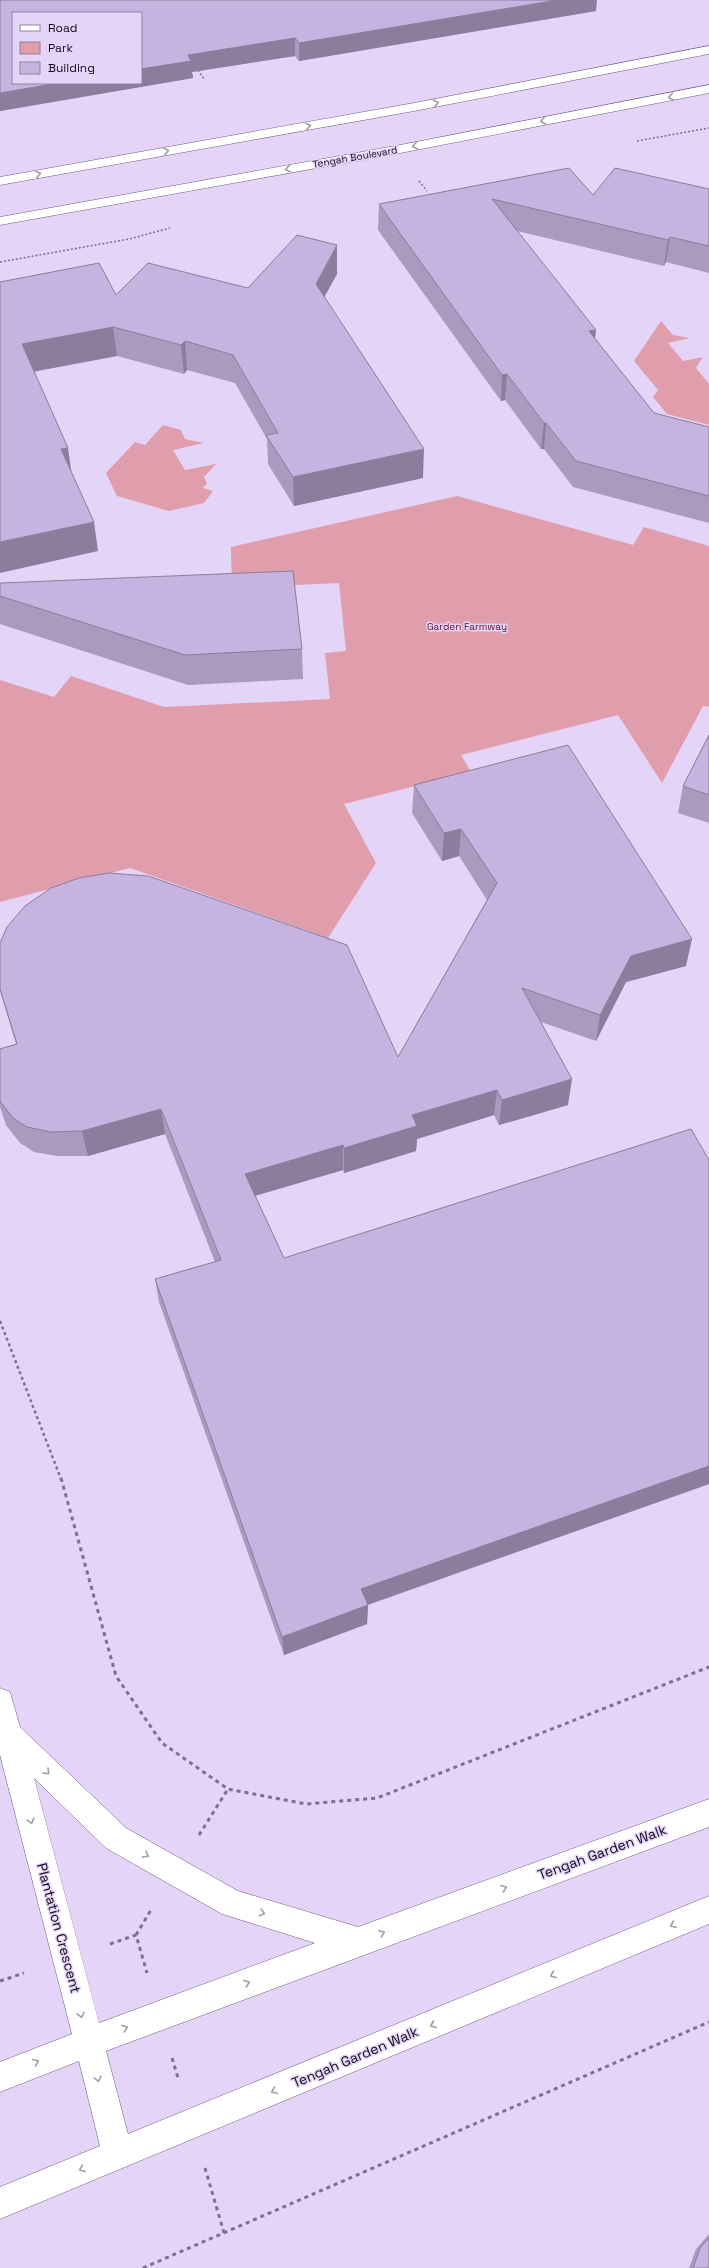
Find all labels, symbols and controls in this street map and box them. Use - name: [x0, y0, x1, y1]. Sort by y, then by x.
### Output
- legend: [12, 12, 142, 84]
- text: Road: [48, 20, 77, 36]
- text: Park: [48, 40, 73, 56]
- text: Building: [48, 60, 95, 76]
- one-way arrow: [668, 92, 674, 100]
- one-way arrow: [433, 99, 439, 107]
- one-way arrow: [540, 117, 546, 125]
- one-way arrow: [305, 122, 311, 131]
- one-way arrow: [412, 141, 419, 150]
- street label: Tengah Boulevard: [312, 143, 398, 171]
- one-way arrow: [163, 148, 169, 156]
- one-way arrow: [284, 164, 291, 173]
- one-way arrow: [35, 170, 41, 179]
- park label: Garden Farmway: [427, 620, 507, 633]
- one-way arrow: [42, 1767, 50, 1775]
- one-way arrow: [26, 1817, 35, 1824]
- street label: Tengah Garden Walk: [535, 1820, 669, 1884]
- one-way arrow: [142, 1851, 149, 1858]
- street label: Plantation Crescent: [33, 1861, 85, 1995]
- one-way arrow: [500, 1885, 507, 1893]
- one-way arrow: [258, 1908, 265, 1917]
- one-way arrow: [670, 1921, 677, 1929]
- one-way arrow: [378, 1930, 385, 1938]
- one-way arrow: [549, 1970, 557, 1978]
- one-way arrow: [243, 1979, 250, 1988]
- one-way arrow: [77, 2011, 85, 2018]
- one-way arrow: [429, 2020, 437, 2028]
- street label: Tengah Garden Walk: [289, 2022, 421, 2092]
- one-way arrow: [121, 2024, 128, 2032]
- one-way arrow: [33, 2059, 40, 2067]
- one-way arrow: [93, 2076, 102, 2083]
- one-way arrow: [270, 2086, 277, 2094]
- one-way arrow: [79, 2165, 86, 2173]

